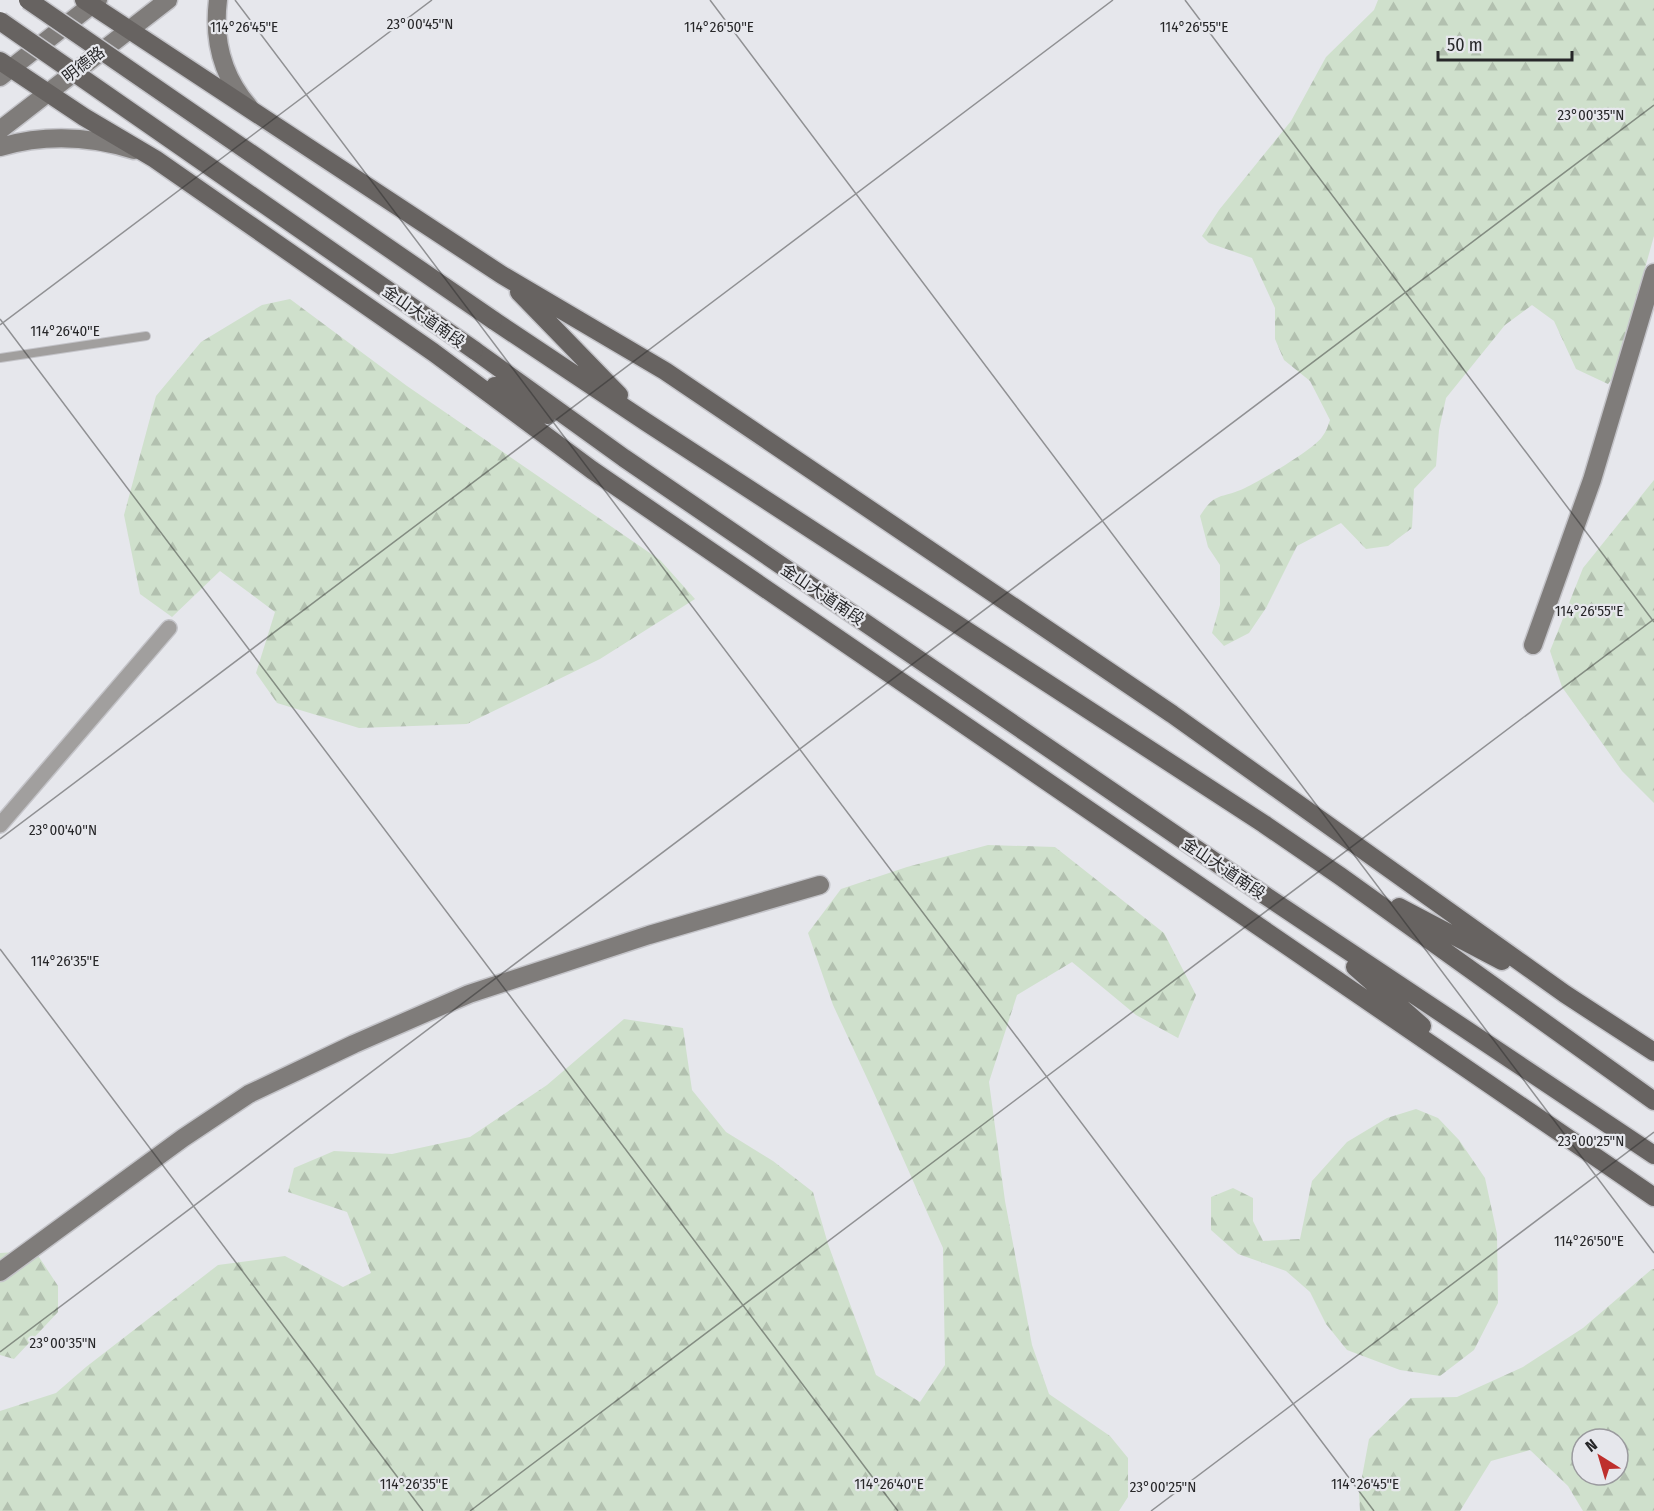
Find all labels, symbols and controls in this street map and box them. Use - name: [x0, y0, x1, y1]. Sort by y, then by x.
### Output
- text: 23°00'45"N: [387, 15, 453, 33]
- text: 114°26'45"E: [210, 18, 278, 36]
- text: 114°26'50"E: [684, 18, 754, 36]
- text: 114°26'55"E: [1160, 18, 1228, 36]
- scale bar: [1438, 24, 1572, 62]
- text: 50 m: [1447, 34, 1483, 56]
- street label: 明德路: [58, 42, 108, 86]
- text: 23°00'35"N: [1558, 106, 1624, 124]
- street label: 金山大道南段: [379, 281, 468, 352]
- text: 114°26'40"E: [30, 322, 100, 340]
- street label: 金山大道南段: [778, 560, 868, 629]
- text: 114°26'55"E: [1555, 602, 1623, 620]
- text: 23°00'40"N: [29, 821, 97, 839]
- street label: 金山大道南段: [1179, 834, 1269, 903]
- text: 114°26'35"E: [31, 952, 99, 970]
- text: 23°00'25"N: [1558, 1132, 1624, 1150]
- text: 114°26'50"E: [1554, 1232, 1624, 1250]
- text: 23°00'35"N: [30, 1334, 96, 1352]
- north arrow: [1570, 1427, 1630, 1487]
- text: N: [1582, 1435, 1601, 1456]
- text: 114°26'35"E: [380, 1475, 448, 1493]
- text: 114°26'40"E: [854, 1475, 924, 1493]
- text: 114°26'45"E: [1331, 1475, 1399, 1493]
- text: 23°00'25"N: [1130, 1478, 1196, 1496]

